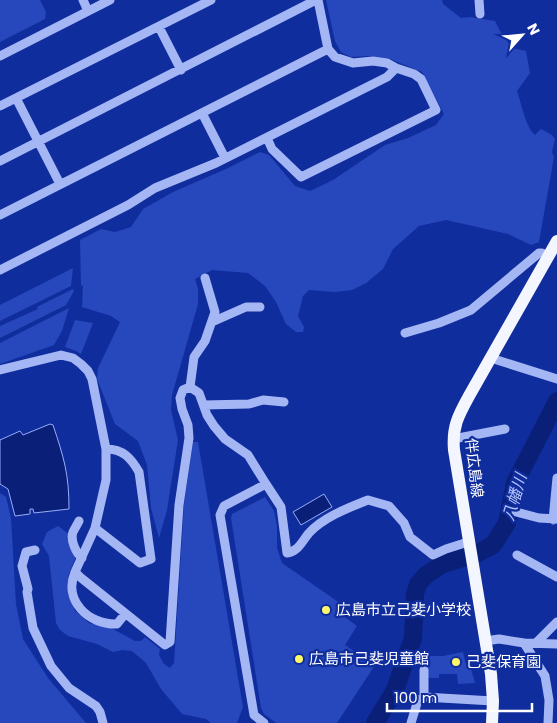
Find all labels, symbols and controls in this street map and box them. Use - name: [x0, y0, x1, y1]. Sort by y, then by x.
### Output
- north arrow: [497, 10, 547, 60]
- text: N: [522, 20, 545, 38]
- street label: 伴広島線: [460, 437, 489, 499]
- water label: 八幡川: [496, 469, 533, 523]
- place label: 広島市立己斐小学校: [336, 599, 471, 620]
- marker: 広島市立己斐小学校: [320, 604, 332, 616]
- place label: 広島市己斐児童館: [309, 648, 429, 669]
- place label: 己斐保育園: [466, 651, 541, 672]
- marker: 広島市己斐児童館: [293, 653, 305, 665]
- marker: 己斐保育園: [450, 656, 462, 668]
- scale bar: [387, 680, 532, 712]
- text: 100 m: [394, 687, 437, 708]

